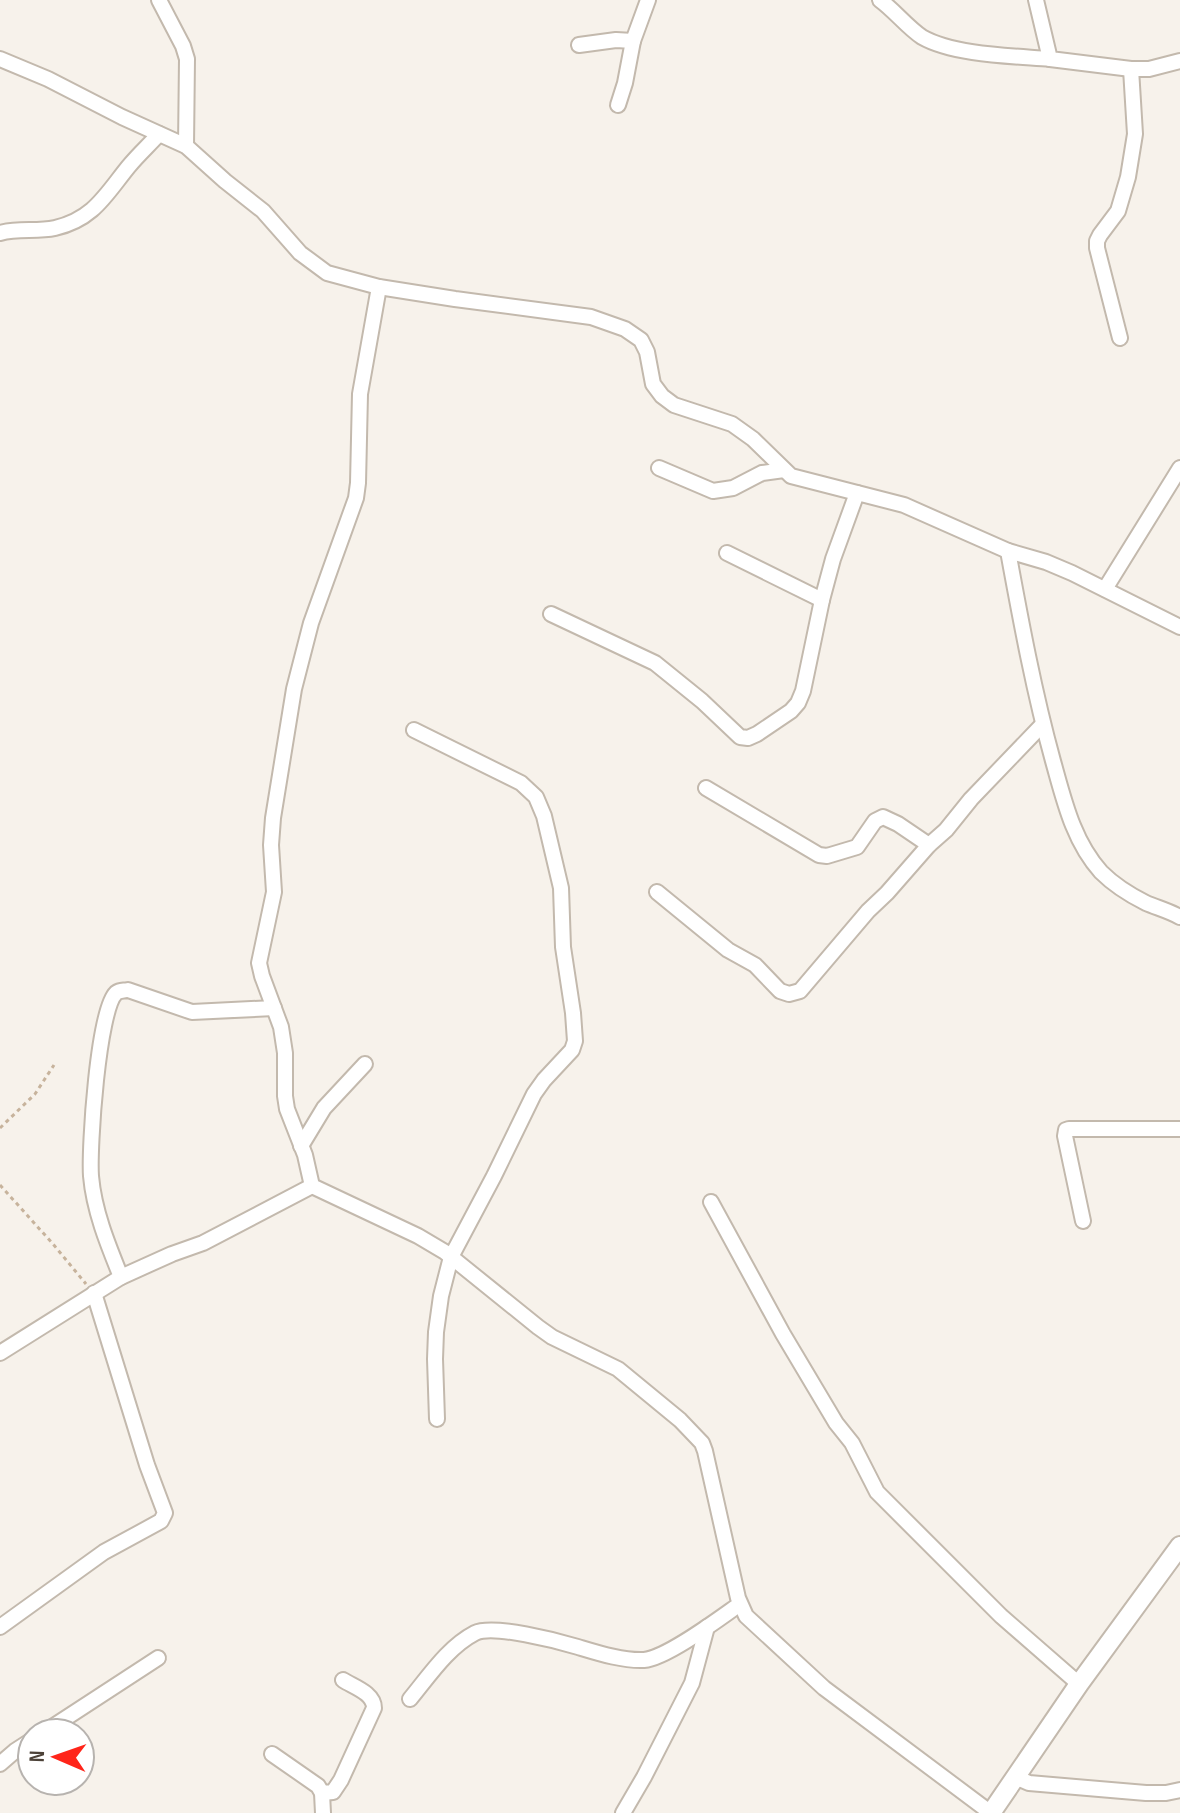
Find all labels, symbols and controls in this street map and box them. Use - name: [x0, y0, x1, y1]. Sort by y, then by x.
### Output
- north arrow: [16, 1717, 96, 1797]
- text: N: [24, 1750, 51, 1763]

